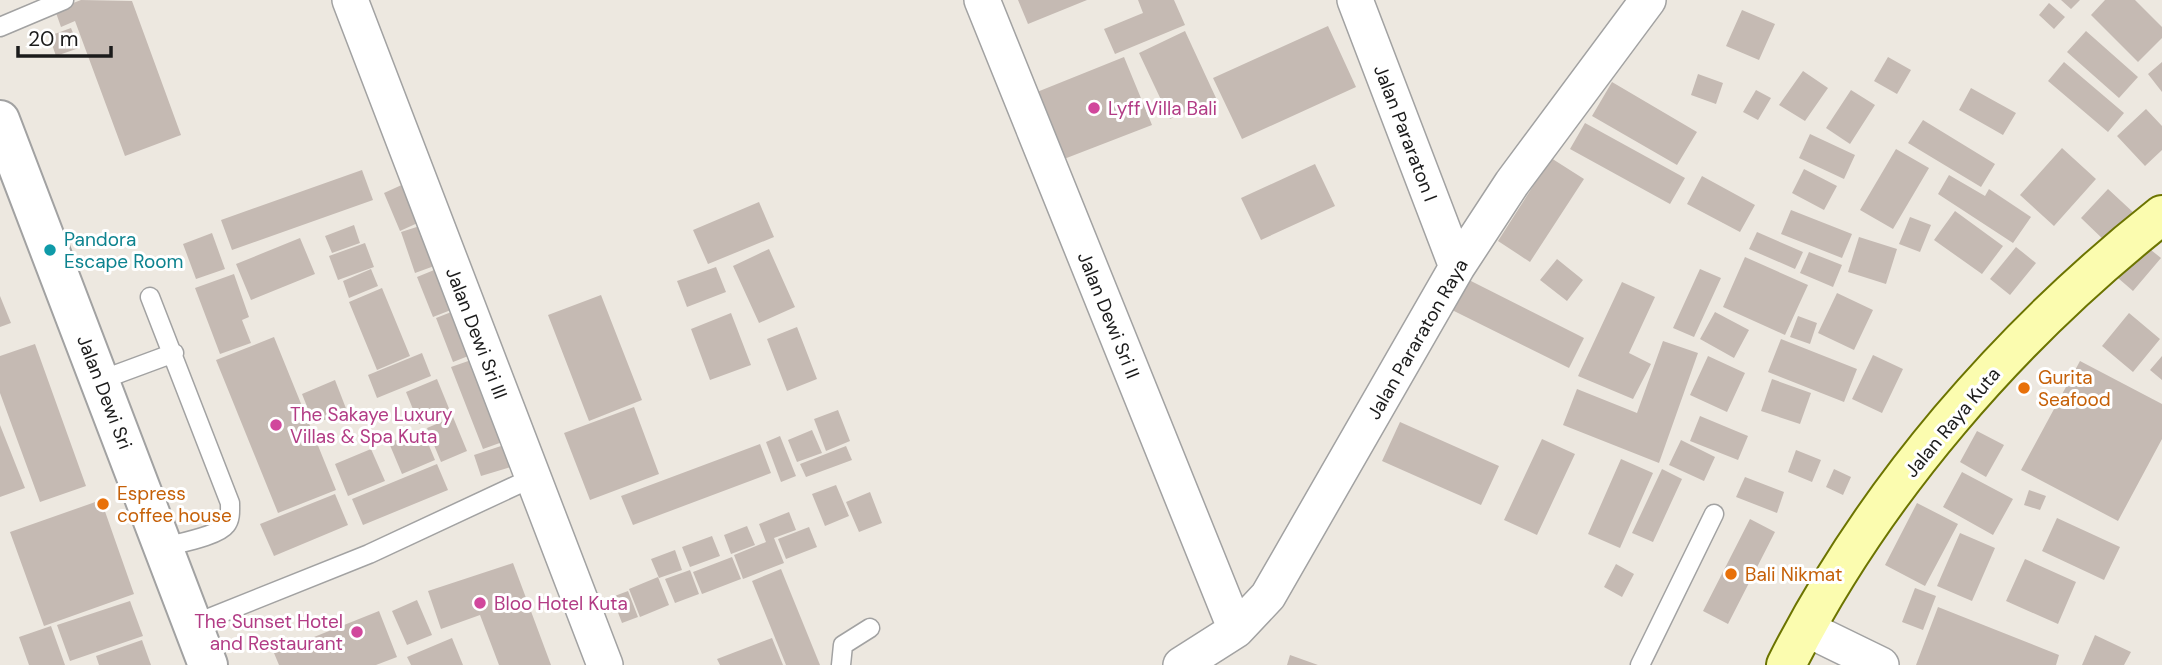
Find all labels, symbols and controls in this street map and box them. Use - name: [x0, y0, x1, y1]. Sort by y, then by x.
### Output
- scale bar: [18, 14, 110, 58]
- text: 20 m: [28, 25, 79, 53]
- street label: Jalan Pararaton I: [1368, 61, 1443, 205]
- place label: Lyff Villa Bali: [1108, 96, 1217, 121]
- marker: Lyff Villa Bali: [1086, 100, 1102, 116]
- place label: Pandora Escape Room: [64, 227, 183, 274]
- marker: Pandora Escape Room: [42, 242, 58, 258]
- street label: Jalan Dewi Sri II: [1072, 248, 1145, 382]
- street label: Jalan Pararaton Raya: [1361, 254, 1474, 424]
- street label: Jalan Dewi Sri III: [440, 264, 513, 403]
- street label: Jalan Dewi Sri: [71, 331, 138, 453]
- street label: Jalan Raya Kuta: [1899, 362, 2006, 483]
- place label: Gurita Seafood: [2038, 365, 2111, 412]
- marker: Gurita Seafood: [2016, 380, 2032, 396]
- place label: The Sakaye Luxury Villas & Spa Kuta: [290, 402, 453, 449]
- marker: The Sakaye Luxury Villas & Spa Kuta: [268, 417, 284, 433]
- place label: Espress coffee house: [117, 481, 232, 528]
- marker: Espress coffee house: [95, 496, 111, 512]
- place label: Bali Nikmat: [1745, 562, 1842, 587]
- marker: Bali Nikmat: [1723, 566, 1739, 582]
- place label: Bloo Hotel Kuta: [494, 591, 628, 616]
- marker: Bloo Hotel Kuta: [472, 595, 488, 611]
- place label: The Sunset Hotel and Restaurant: [194, 609, 343, 656]
- marker: The Sunset Hotel and Restaurant: [349, 624, 365, 640]

